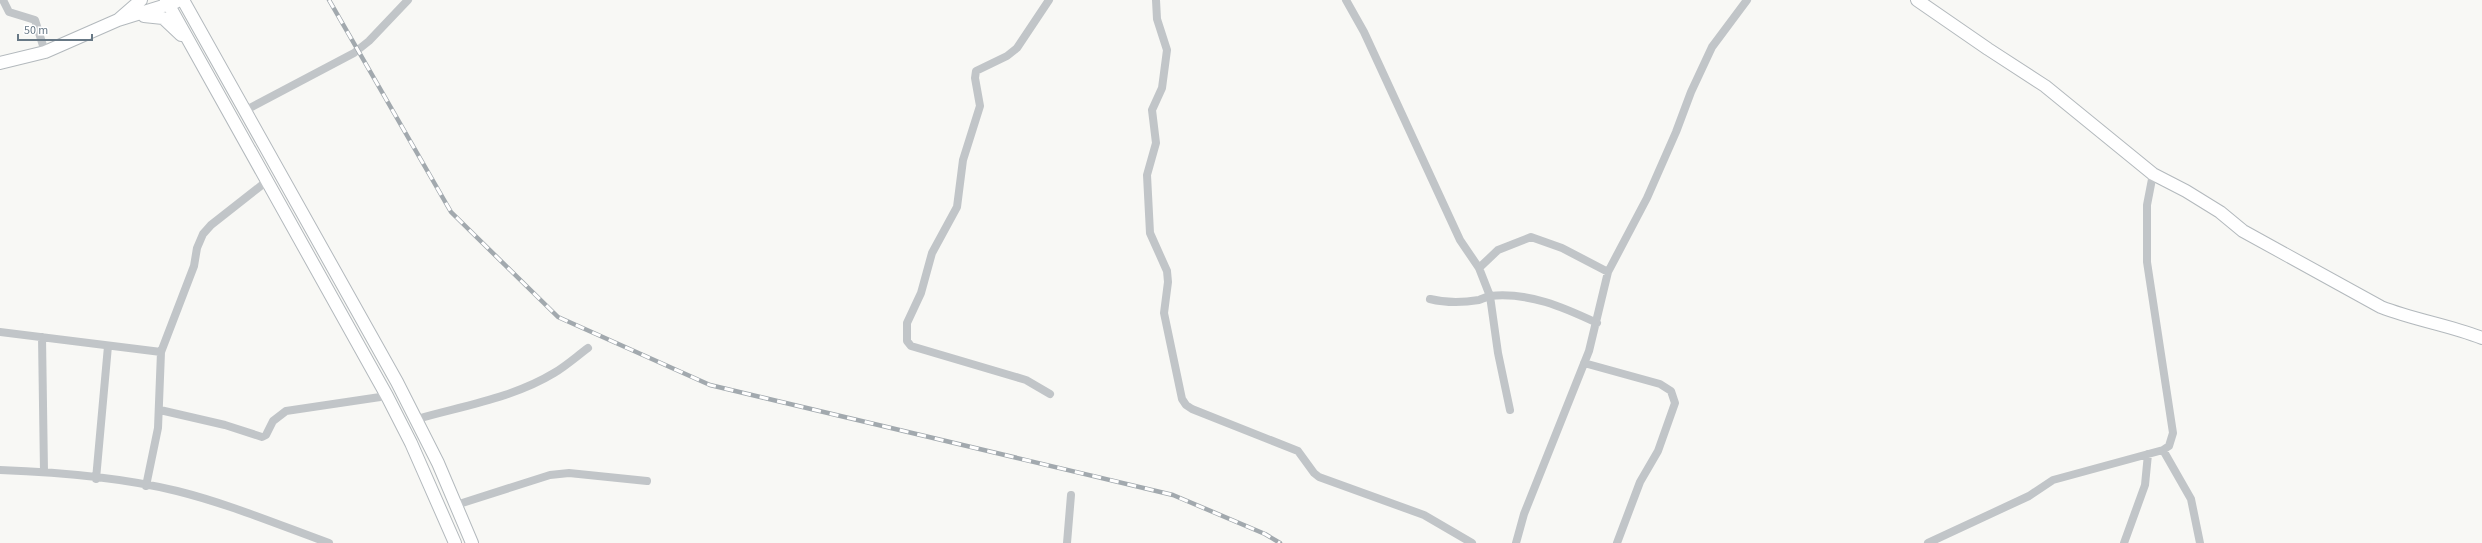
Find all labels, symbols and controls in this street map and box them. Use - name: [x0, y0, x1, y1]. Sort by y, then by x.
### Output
- scale bar: [18, 16, 92, 42]
- text: 50 m: [24, 22, 48, 39]

